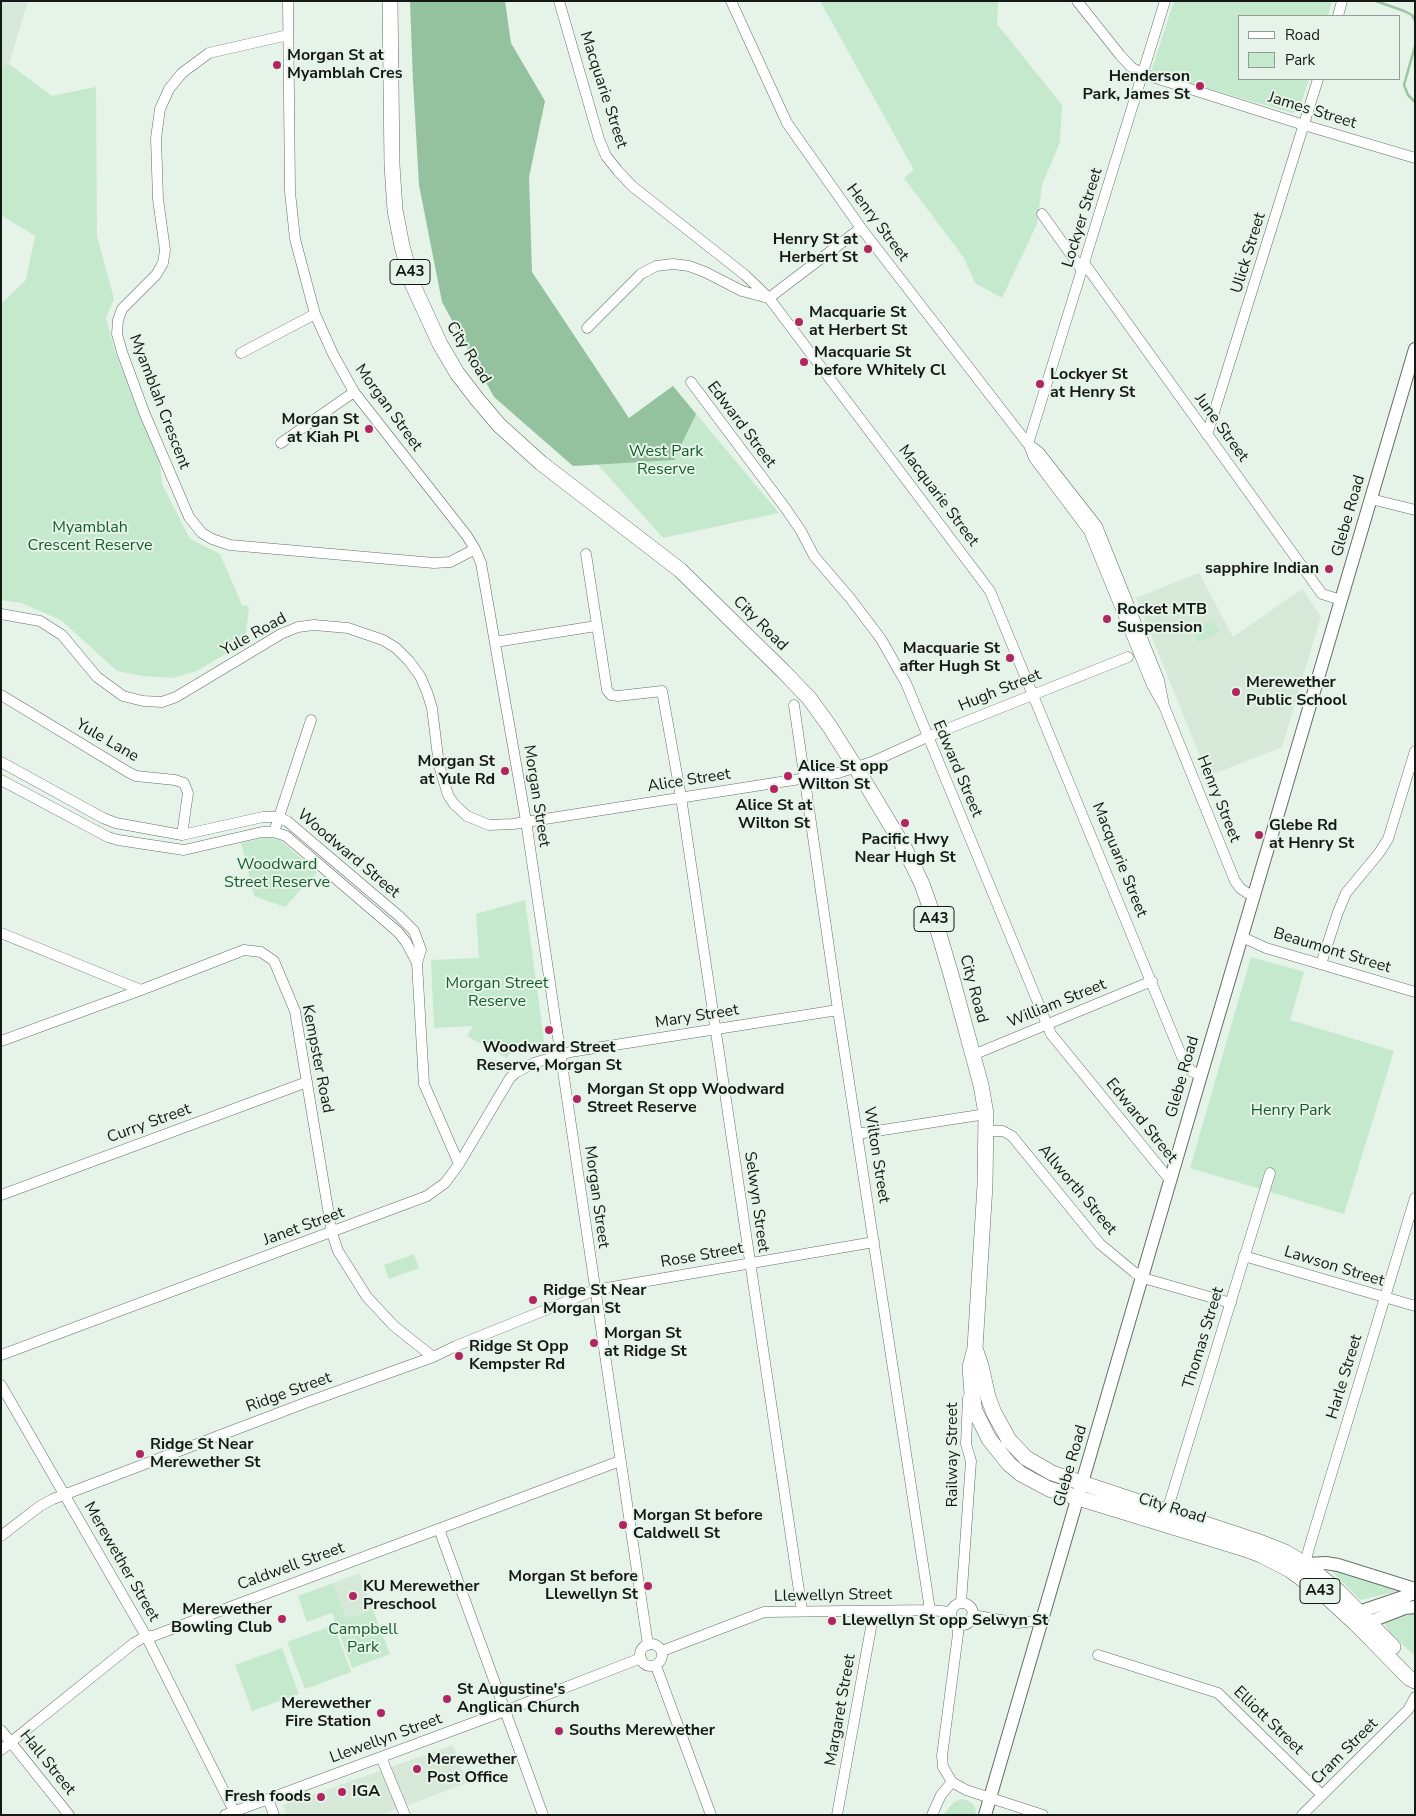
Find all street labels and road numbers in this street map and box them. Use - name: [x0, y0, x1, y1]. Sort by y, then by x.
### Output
- street label: Macquarie Street: [575, 29, 631, 151]
- street label: James Street: [1266, 88, 1358, 134]
- street label: Lockyer Street: [1059, 166, 1107, 270]
- street label: Henry Street: [842, 180, 912, 266]
- street label: Ulick Street: [1228, 210, 1270, 296]
- road number: A43: [390, 260, 430, 284]
- street label: City Road: [441, 318, 495, 388]
- street label: Myamblah Crescent: [124, 332, 194, 472]
- street label: Morgan Street: [350, 361, 426, 455]
- street label: Edward Street: [702, 378, 780, 472]
- street label: June Street: [1190, 390, 1252, 466]
- street label: Macquarie Street: [894, 442, 982, 550]
- street label: Glebe Road: [1328, 473, 1370, 559]
- street label: City Road: [729, 593, 791, 655]
- street label: Yule Road: [218, 609, 290, 661]
- street label: Hugh Street: [956, 666, 1044, 716]
- street label: Yule Lane: [72, 715, 142, 767]
- street label: Edward Street: [928, 718, 986, 820]
- street label: Morgan Street: [518, 744, 554, 848]
- street label: Henry Street: [1192, 753, 1244, 845]
- street label: Alice Street: [646, 765, 732, 797]
- street label: Macquarie Street: [1087, 800, 1151, 920]
- street label: Woodward Street: [293, 805, 403, 903]
- road number: A43: [914, 906, 954, 932]
- street label: Beaumont Street: [1271, 924, 1393, 978]
- street label: City Road: [955, 953, 991, 1025]
- street label: William Street: [1005, 976, 1109, 1032]
- street label: Mary Street: [654, 1001, 740, 1033]
- street label: Kempster Road: [297, 1003, 337, 1115]
- street label: Glebe Road: [1162, 1034, 1204, 1120]
- street label: Edward Street: [1101, 1075, 1181, 1167]
- street label: Curry Street: [105, 1100, 193, 1148]
- street label: Wilton Street: [859, 1105, 893, 1205]
- street label: Allworth Street: [1034, 1141, 1120, 1239]
- street label: Morgan Street: [579, 1145, 613, 1249]
- street label: Selwyn Street: [739, 1150, 773, 1254]
- street label: Janet Street: [261, 1204, 347, 1250]
- street label: Rose Street: [659, 1239, 745, 1273]
- street label: Lawson Street: [1282, 1243, 1386, 1291]
- street label: Thomas Street: [1179, 1285, 1229, 1391]
- street label: Harle Street: [1323, 1332, 1367, 1422]
- street label: Ridge Street: [244, 1369, 334, 1417]
- street label: Railway Street: [943, 1402, 963, 1508]
- street label: Glebe Road: [1050, 1423, 1092, 1509]
- street label: City Road: [1136, 1490, 1208, 1528]
- street label: Merewether Street: [79, 1499, 163, 1625]
- street label: Caldwell Street: [235, 1539, 347, 1595]
- road number: A43: [1300, 1578, 1340, 1604]
- street label: Llewellyn Street: [774, 1585, 892, 1607]
- street label: Margaret Street: [822, 1653, 860, 1767]
- street label: Elliott Street: [1229, 1683, 1307, 1759]
- street label: Llewellyn Street: [327, 1710, 445, 1768]
- street label: Cram Street: [1308, 1715, 1382, 1789]
- street label: Hall Street: [15, 1727, 79, 1799]

